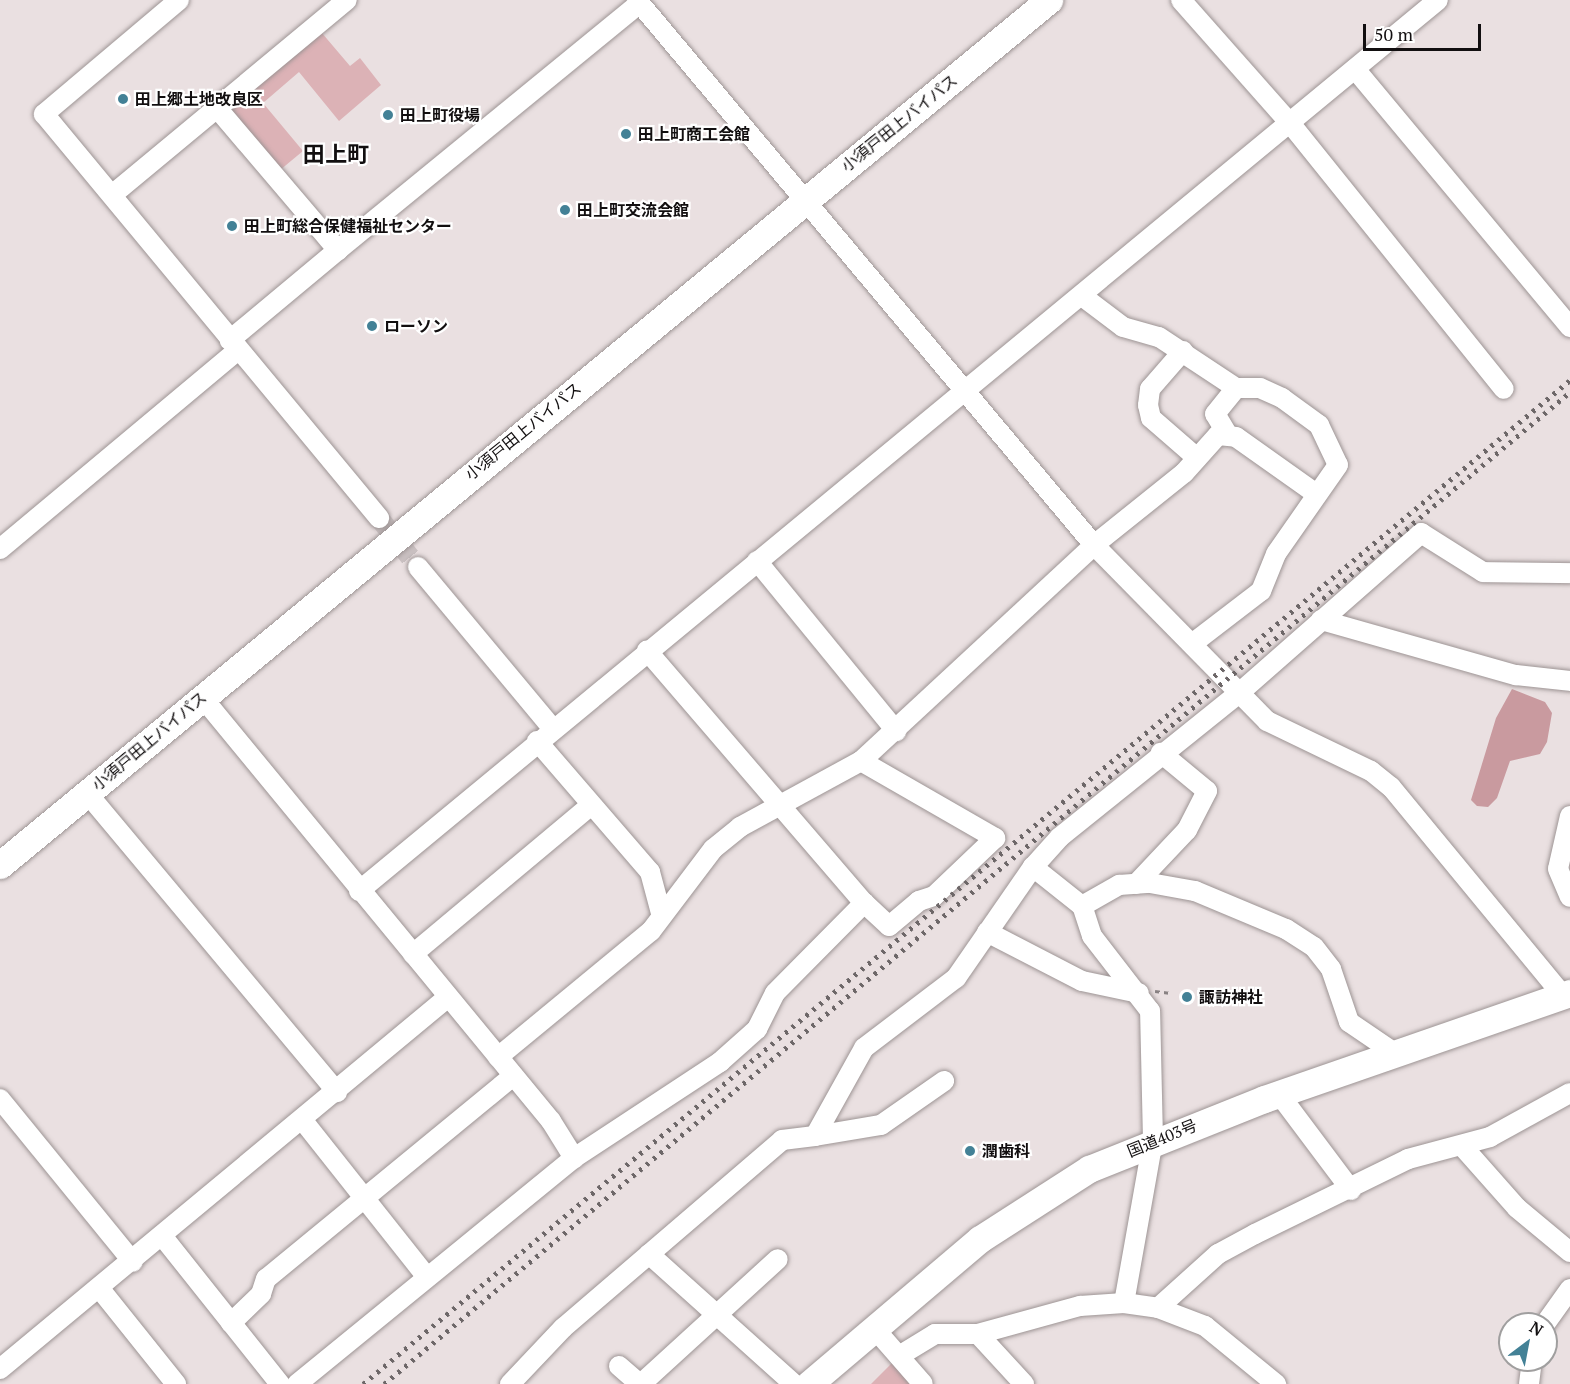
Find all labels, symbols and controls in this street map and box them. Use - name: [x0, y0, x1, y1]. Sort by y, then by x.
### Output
- scale bar: [1366, 12, 1484, 50]
- text: 50 m: [1374, 22, 1413, 46]
- street label: 小須戸田上バイパス: [837, 70, 961, 176]
- place label: 田上郷土地改良区: [135, 89, 263, 109]
- marker: 田上郷土地改良区: [116, 92, 130, 106]
- place label: 田上町役場: [400, 105, 480, 125]
- marker: 田上町役場: [381, 108, 395, 122]
- place label: 田上町商工会館: [638, 124, 750, 144]
- marker: 田上町商工会館: [619, 127, 633, 141]
- district label: 田上町: [303, 141, 369, 167]
- place label: 田上町交流会館: [577, 200, 689, 220]
- marker: 田上町交流会館: [558, 203, 572, 217]
- place label: 田上町総合保健福祉センター: [244, 216, 452, 236]
- marker: 田上町総合保健福祉センター: [225, 219, 239, 233]
- place label: ローソン: [384, 316, 448, 336]
- marker: ローソン: [365, 319, 379, 333]
- street label: 小須戸田上バイパス: [461, 378, 585, 484]
- street label: 小須戸田上バイパス: [88, 687, 210, 795]
- place label: 諏訪神社: [1199, 987, 1263, 1007]
- marker: 諏訪神社: [1180, 990, 1194, 1004]
- street label: 国道403号: [1124, 1115, 1200, 1161]
- place label: 潤歯科: [982, 1141, 1030, 1161]
- marker: 潤歯科: [963, 1144, 977, 1158]
- north arrow: [1498, 1312, 1558, 1372]
- text: N: [1525, 1316, 1547, 1341]

